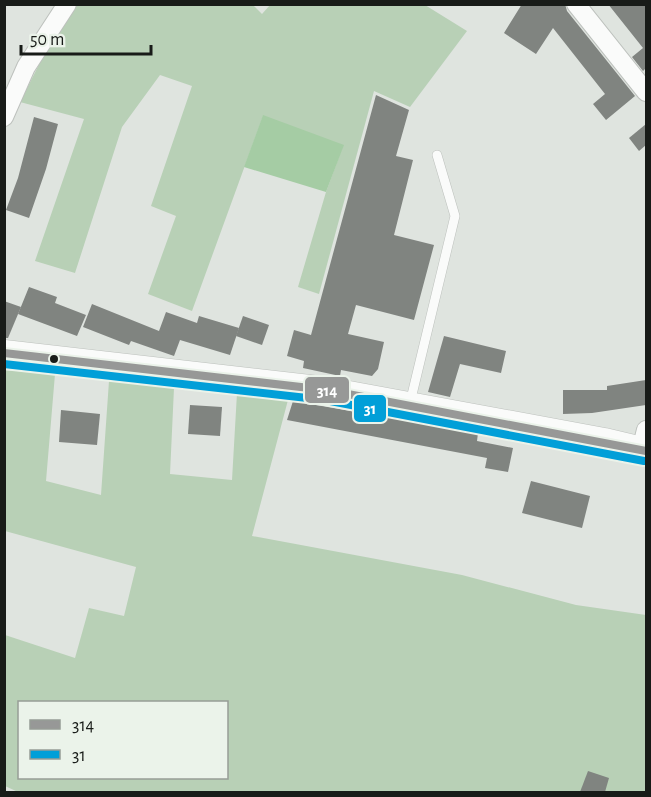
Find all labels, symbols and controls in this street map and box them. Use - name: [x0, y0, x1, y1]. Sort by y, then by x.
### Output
- scale bar: [21, 18, 152, 56]
- text: 50 m: [30, 31, 64, 49]
- unlabelled marker: [48, 353, 60, 365]
- line badge: 314: [304, 376, 350, 404]
- text: 314: [317, 383, 337, 399]
- line badge: 31: [353, 394, 387, 423]
- text: 31: [364, 401, 376, 417]
- legend: [18, 701, 228, 779]
- text: 314: [72, 717, 95, 735]
- text: 31: [72, 747, 86, 765]

